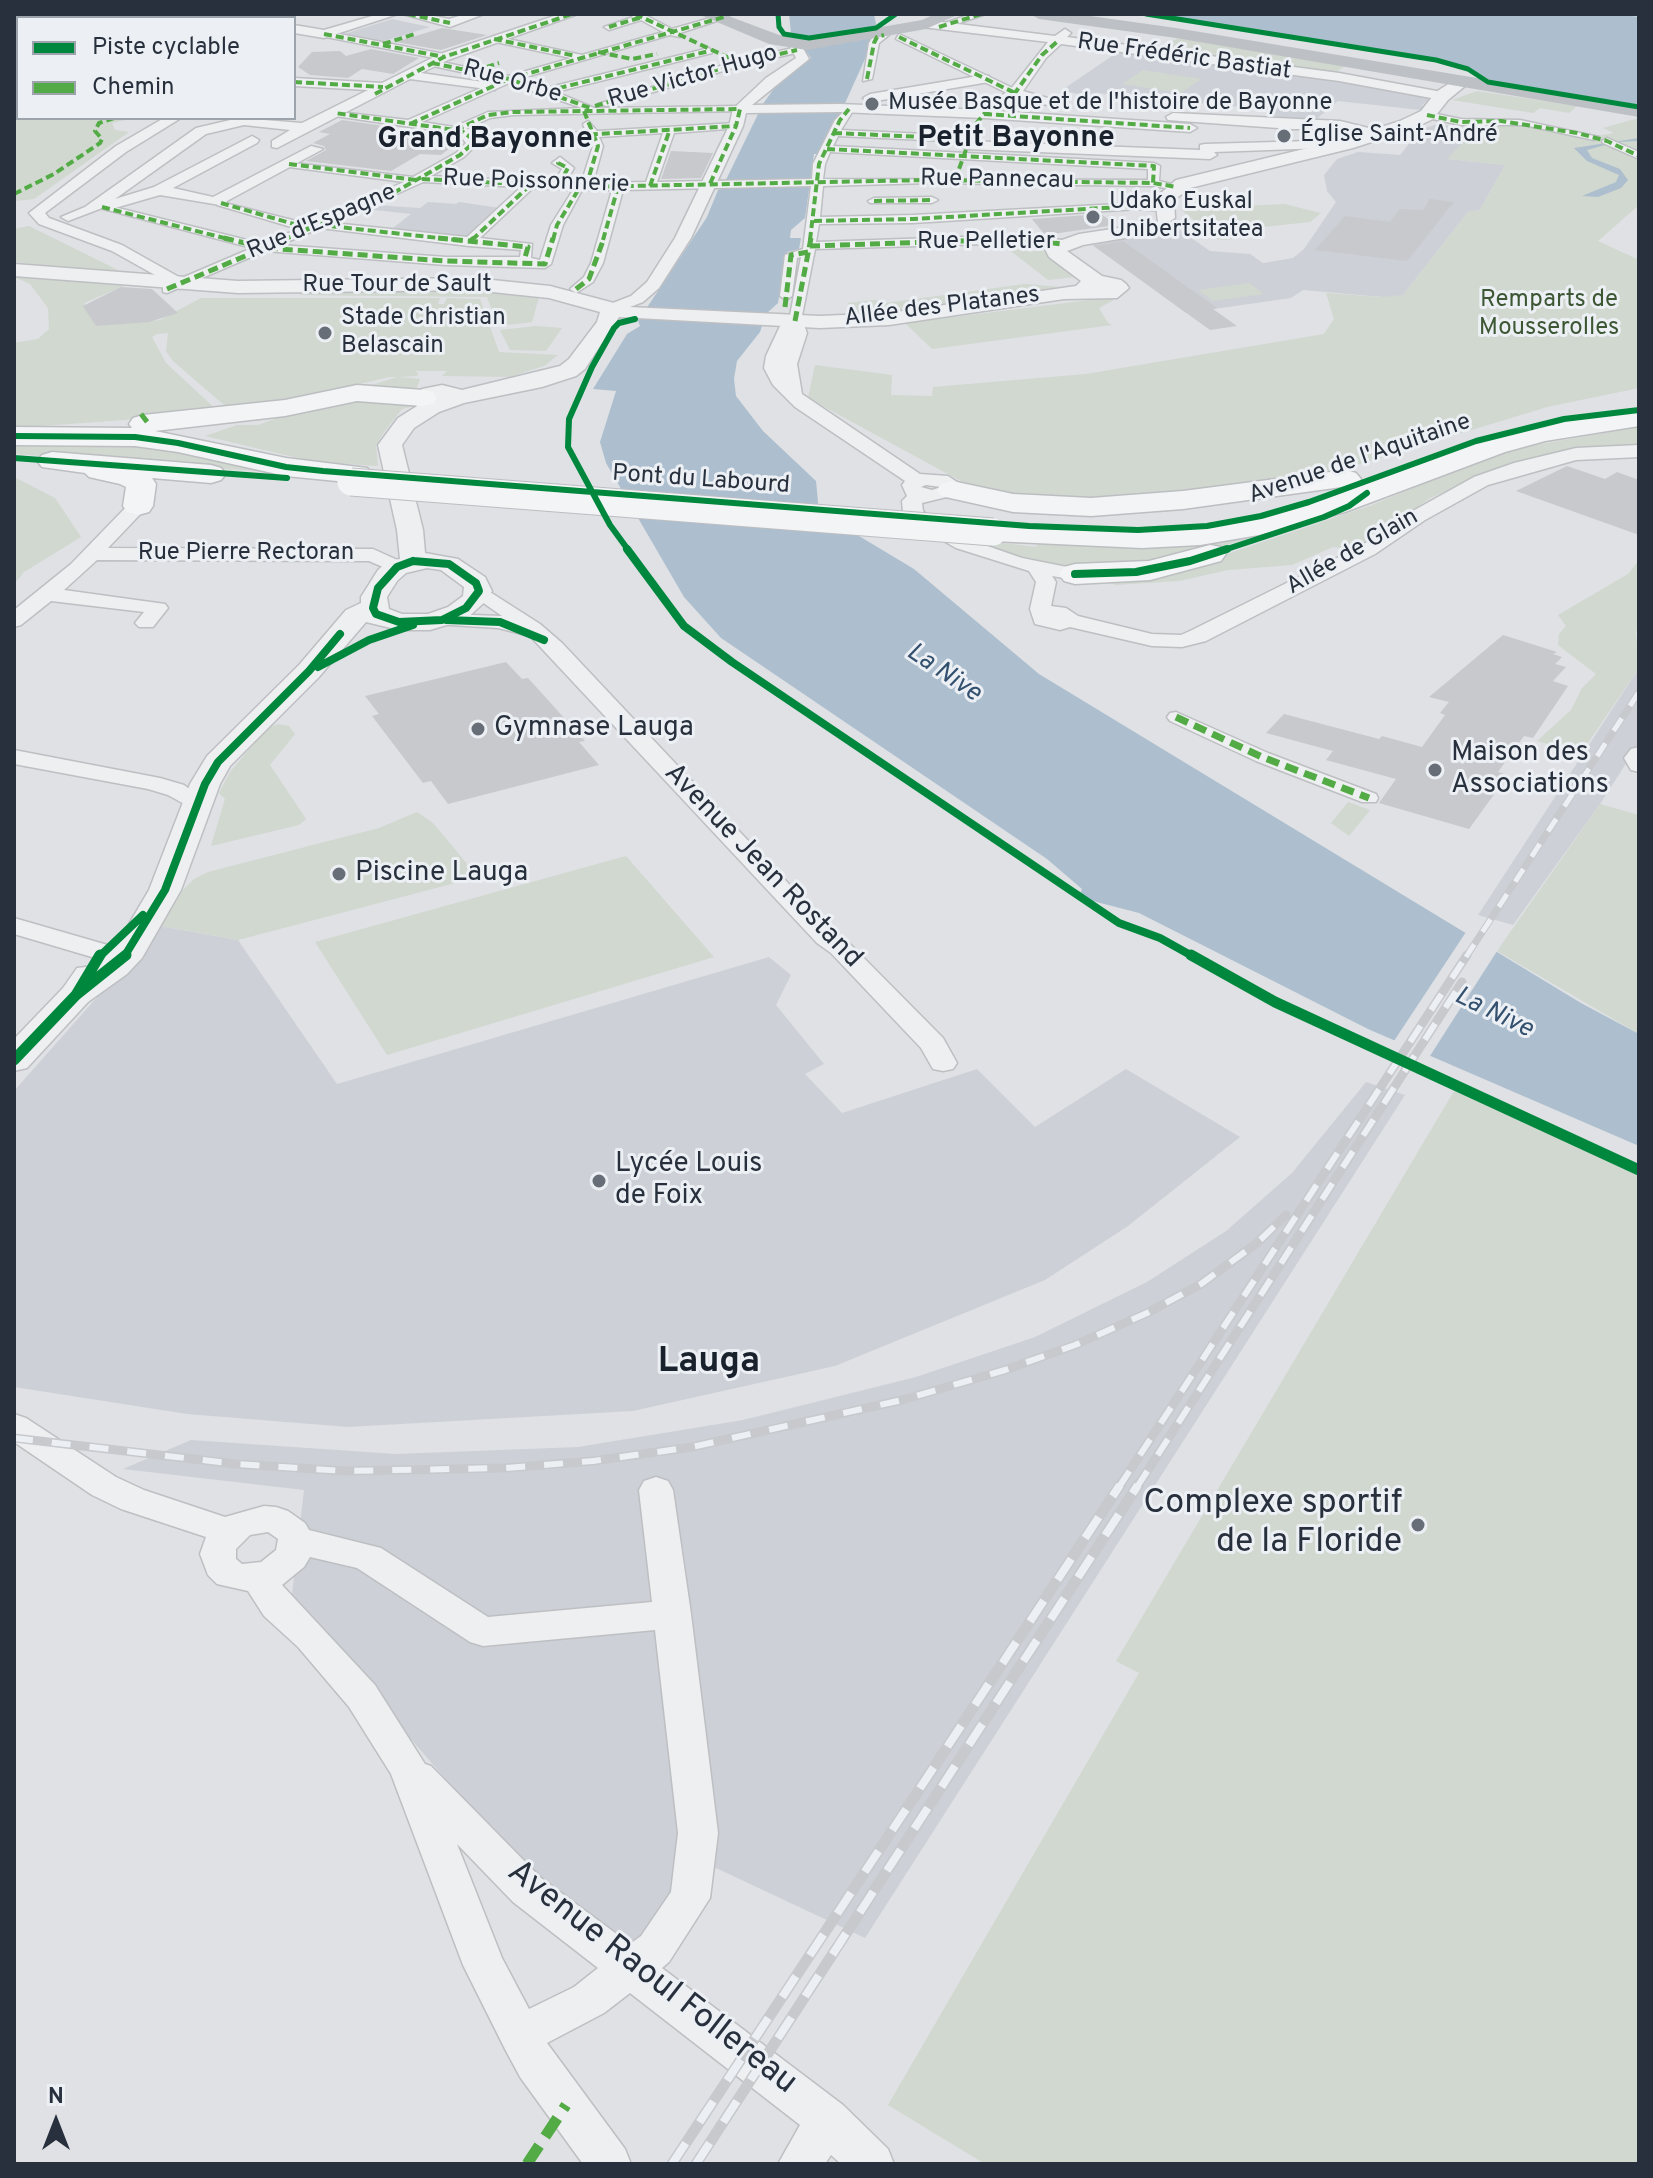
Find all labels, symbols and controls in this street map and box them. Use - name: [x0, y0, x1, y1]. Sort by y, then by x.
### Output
- legend: [16, 16, 296, 120]
- street label: Rue Frédéric Bastiat: [1075, 29, 1293, 87]
- text: Piste cyclable: [92, 33, 240, 63]
- street label: Rue Victor Hugo: [605, 40, 781, 116]
- street label: Rue Orbe: [459, 55, 565, 111]
- text: Chemin: [92, 73, 175, 103]
- place label: Musée Basque et de l'histoire de Bayonne: [888, 90, 1332, 118]
- marker: Musée Basque et de l'histoire de Bayonne: [863, 95, 881, 113]
- district label: Petit Bayonne: [917, 122, 1115, 158]
- place label: Église Saint-André: [1300, 122, 1498, 150]
- district label: Grand Bayonne: [377, 123, 593, 159]
- marker: Église Saint-André: [1275, 127, 1293, 145]
- street label: Rue Poissonnerie: [442, 165, 630, 201]
- street label: Rue Pannecau: [920, 165, 1074, 197]
- street label: Rue d'Espagne: [243, 179, 401, 267]
- place label: Udako Euskal Unibertsitatea: [1109, 189, 1263, 245]
- marker: Udako Euskal Unibertsitatea: [1084, 208, 1102, 226]
- street label: Rue Pelletier: [917, 229, 1055, 257]
- street label: Rue Tour de Sault: [302, 272, 492, 300]
- street label: Allée des Platanes: [843, 282, 1041, 334]
- park label: Remparts de Mousserolles: [1479, 287, 1619, 343]
- place label: Stade Christian Belascain: [341, 305, 506, 361]
- marker: Stade Christian Belascain: [316, 324, 334, 342]
- street label: Avenue de l'Aquitaine: [1245, 408, 1475, 512]
- street label: Pont du Labourd: [611, 460, 791, 502]
- street label: Allée de Glain: [1282, 504, 1424, 602]
- street label: Rue Pierre Rectoran: [138, 540, 354, 568]
- water label: La Nive: [900, 638, 986, 710]
- place label: Gymnase Lauga: [494, 712, 694, 746]
- marker: Gymnase Lauga: [469, 720, 487, 738]
- place label: Maison des Associations: [1451, 737, 1609, 803]
- street label: Avenue Jean Rostand: [656, 758, 868, 976]
- marker: Maison des Associations: [1426, 761, 1444, 779]
- place label: Piscine Lauga: [355, 857, 528, 891]
- marker: Piscine Lauga: [330, 865, 348, 883]
- water label: La Nive: [1449, 982, 1537, 1046]
- place label: Lycée Louis de Foix: [615, 1148, 762, 1214]
- marker: Lycée Louis de Foix: [590, 1172, 608, 1190]
- district label: Lauga: [658, 1342, 760, 1386]
- place label: Complexe sportif de la Floride: [1143, 1485, 1402, 1564]
- marker: Complexe sportif de la Floride: [1409, 1516, 1427, 1534]
- street label: Avenue Raoul Follereau: [498, 1853, 804, 2105]
- north arrow: [16, 2082, 96, 2162]
- text: N: [48, 2084, 64, 2111]

